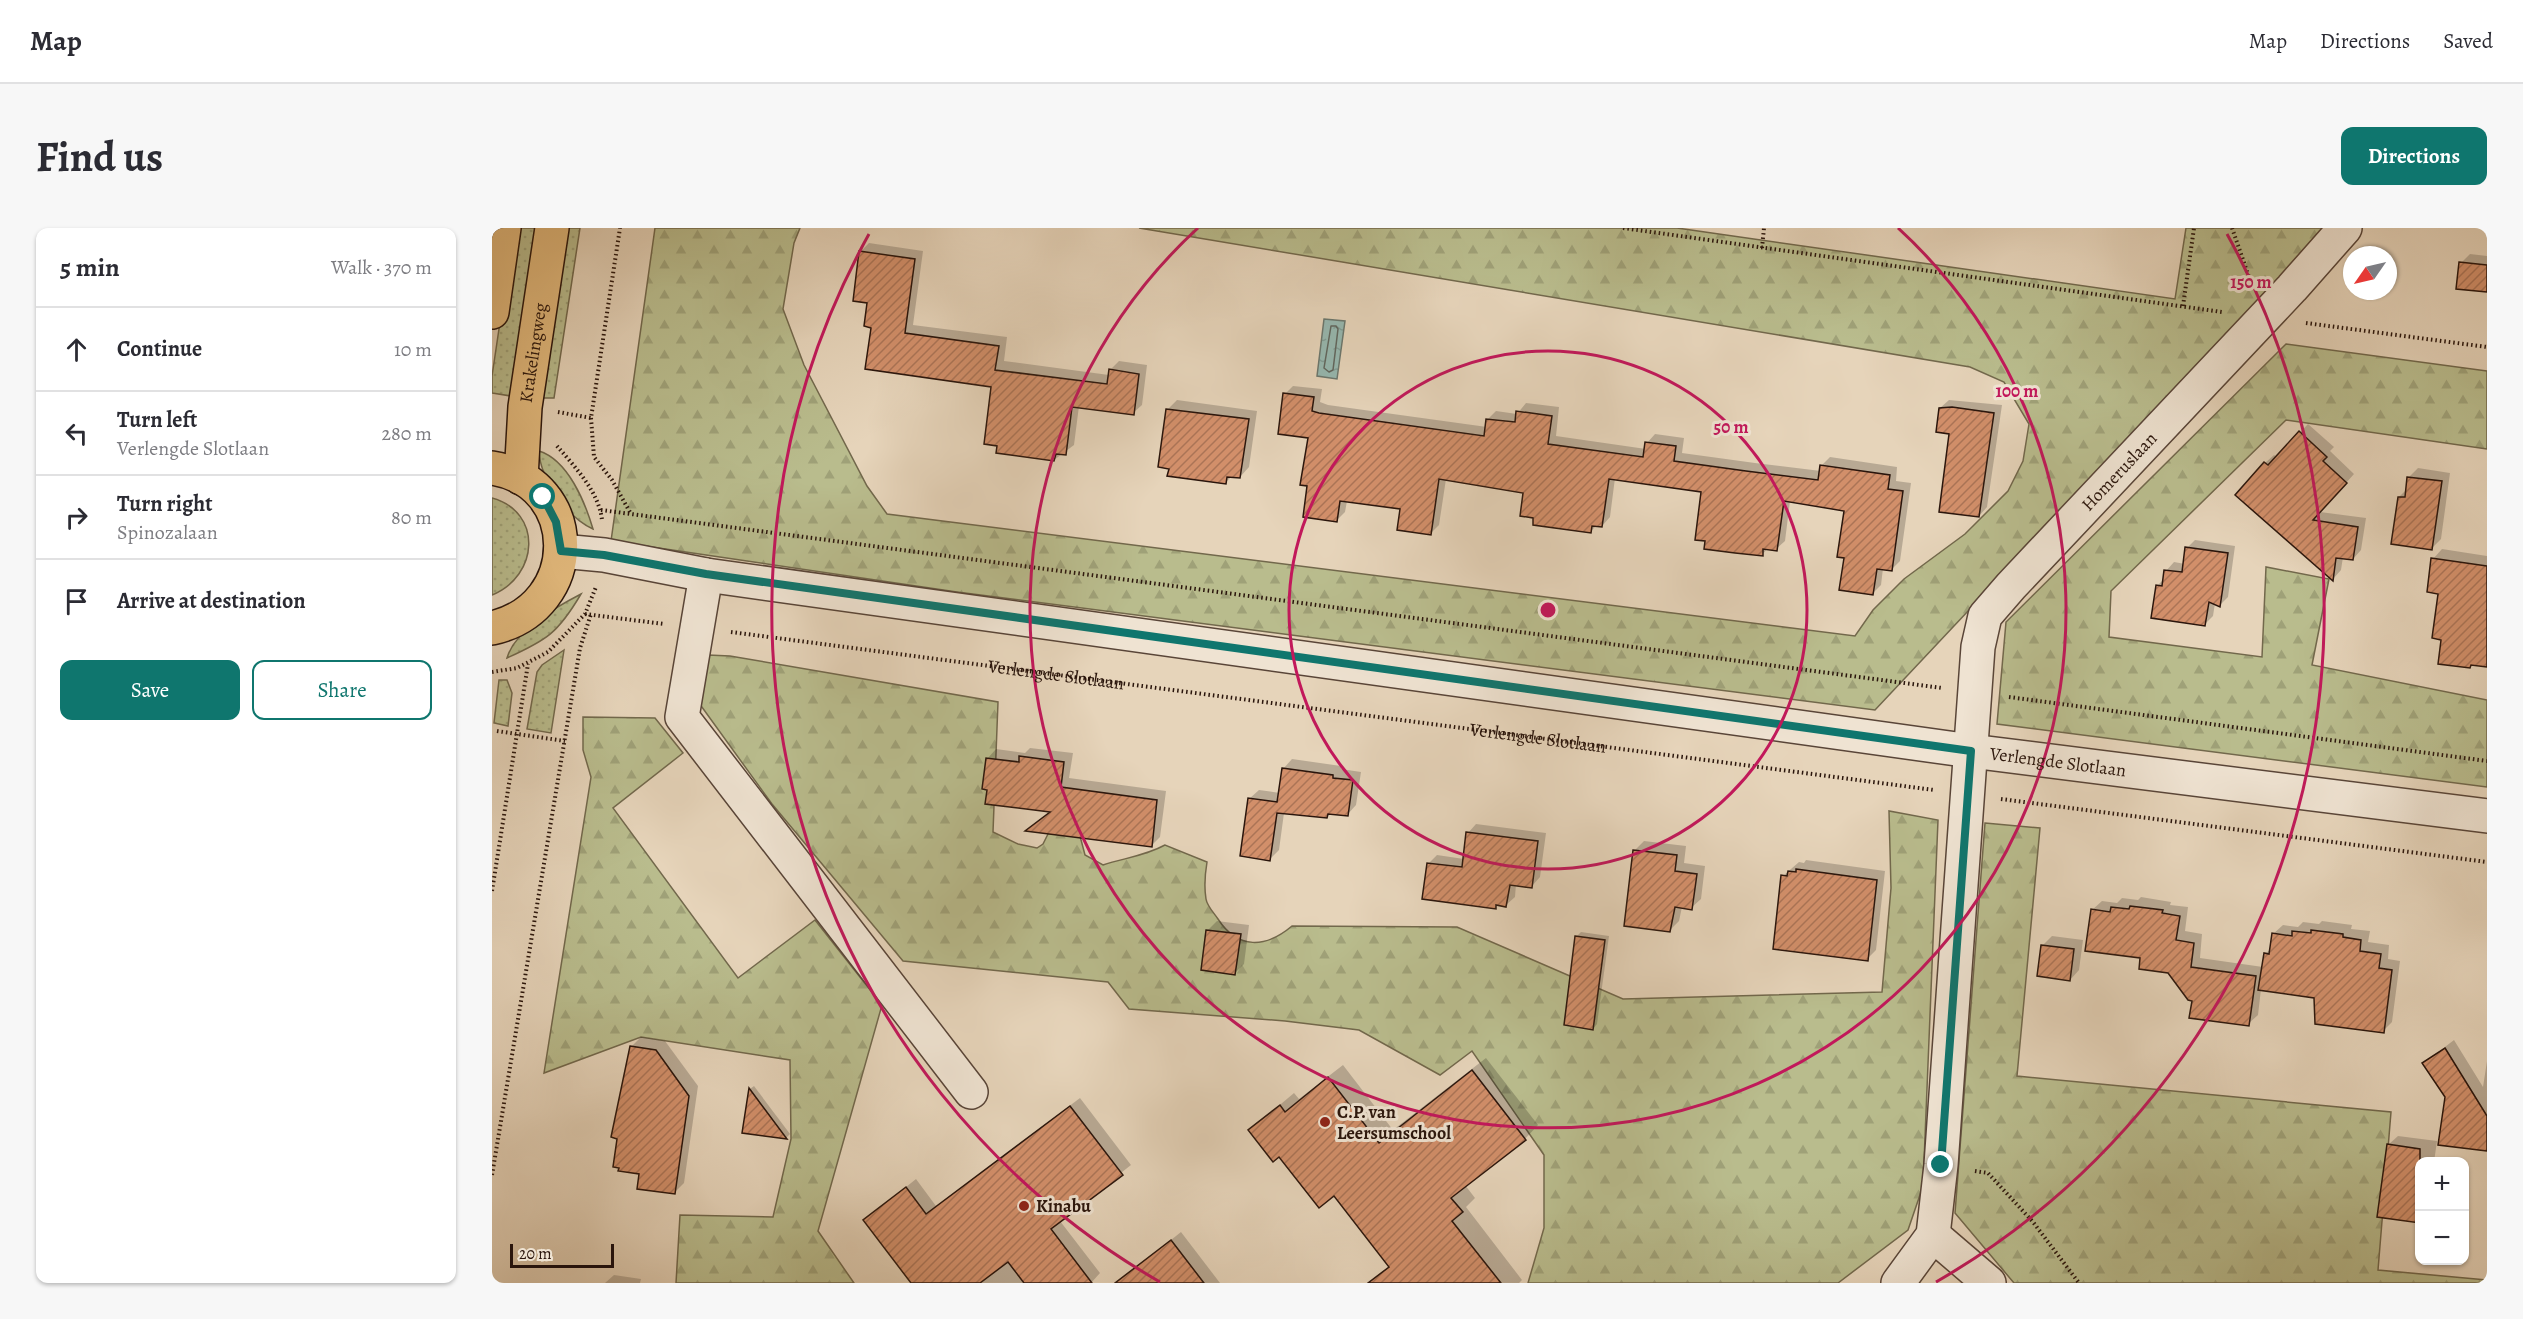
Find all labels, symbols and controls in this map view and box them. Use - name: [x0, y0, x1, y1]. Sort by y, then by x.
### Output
- text: Map: [30, 22, 82, 60]
- text: Map: [2249, 27, 2287, 55]
- text: Directions: [2320, 27, 2410, 55]
- text: Saved: [2443, 27, 2493, 55]
- button: Directions: [2341, 127, 2487, 185]
- text: Find us: [36, 128, 163, 185]
- north arrow: [2343, 246, 2397, 300]
- text: 5 min: [60, 250, 120, 285]
- text: Walk · 370 m: [331, 254, 432, 281]
- text: 150 m: [2230, 270, 2272, 294]
- street label: Krakelingweg: [514, 301, 553, 404]
- icon: ahead: [60, 333, 93, 366]
- text: Continue: [117, 334, 202, 364]
- text: 10 m: [394, 336, 432, 363]
- text: 100 m: [1996, 379, 2038, 403]
- text: Turn left: [117, 405, 197, 435]
- text: 50 m: [1714, 415, 1748, 439]
- icon: left: [60, 417, 93, 450]
- text: 280 m: [382, 420, 432, 447]
- street label: Homeruslaan: [2076, 427, 2162, 516]
- text: Verlengde Slotlaan: [117, 435, 269, 462]
- route start: [529, 483, 555, 509]
- text: Turn right: [117, 489, 213, 519]
- icon: right: [60, 501, 93, 534]
- text: 80 m: [391, 504, 432, 531]
- text: Spinozalaan: [117, 519, 218, 546]
- icon: arrive: [60, 585, 93, 618]
- text: Arrive at destination: [117, 586, 306, 616]
- centre of rings: [1538, 600, 1558, 620]
- street label: Verlengde Slotlaan: [986, 654, 1126, 696]
- button: Save: [60, 660, 240, 720]
- button: Share: [252, 660, 432, 720]
- street label: Verlengde Slotlaan: [1468, 717, 1608, 759]
- street label: Verlengde Slotlaan: [1987, 741, 2128, 782]
- place label: C.P. van Leersumschool: [1337, 1100, 1451, 1145]
- marker: C.P. van Leersumschool: [1318, 1115, 1332, 1129]
- route end: [1927, 1151, 1953, 1177]
- map controls: [2415, 1157, 2469, 1265]
- button: +: [2415, 1157, 2469, 1211]
- place label: Kinabu: [1036, 1194, 1091, 1218]
- marker: Kinabu: [1017, 1199, 1031, 1213]
- button: −: [2415, 1211, 2469, 1265]
- scale bar: [510, 1241, 614, 1268]
- text: 20 m: [519, 1243, 552, 1265]

